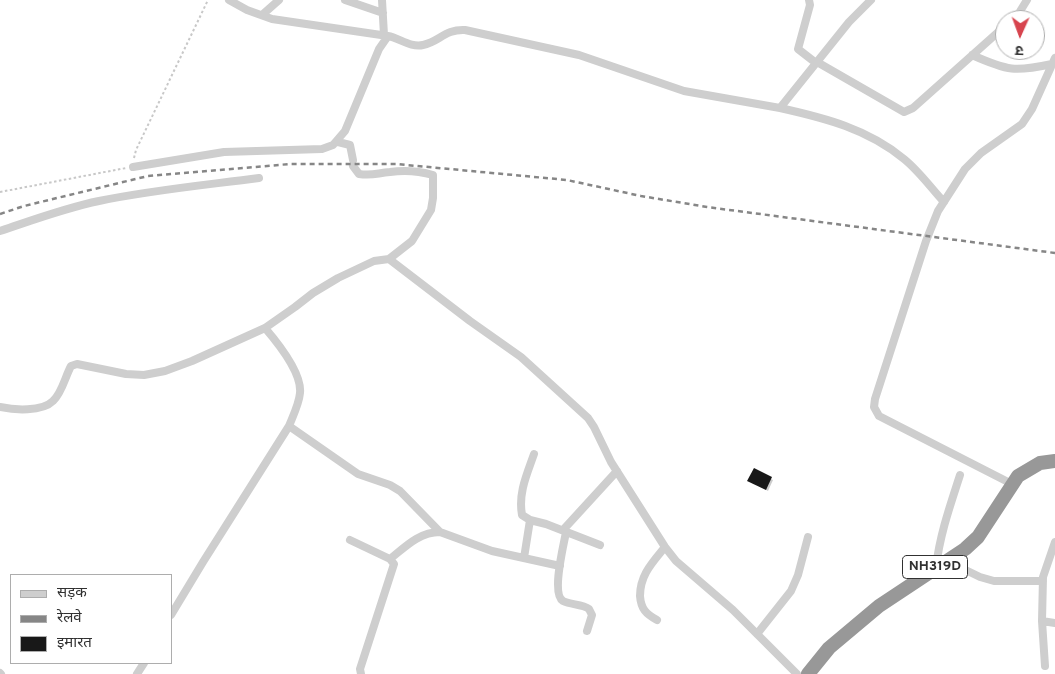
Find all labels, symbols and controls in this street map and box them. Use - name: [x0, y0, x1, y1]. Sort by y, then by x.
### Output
- north arrow: [995, 10, 1045, 60]
- text: उ: [1015, 41, 1024, 58]
- road number: NH319D: [902, 556, 968, 578]
- legend: [10, 574, 172, 664]
- text: सड़क: [57, 584, 87, 603]
- text: रेलवे: [57, 609, 82, 628]
- text: इमारत: [57, 634, 92, 653]

